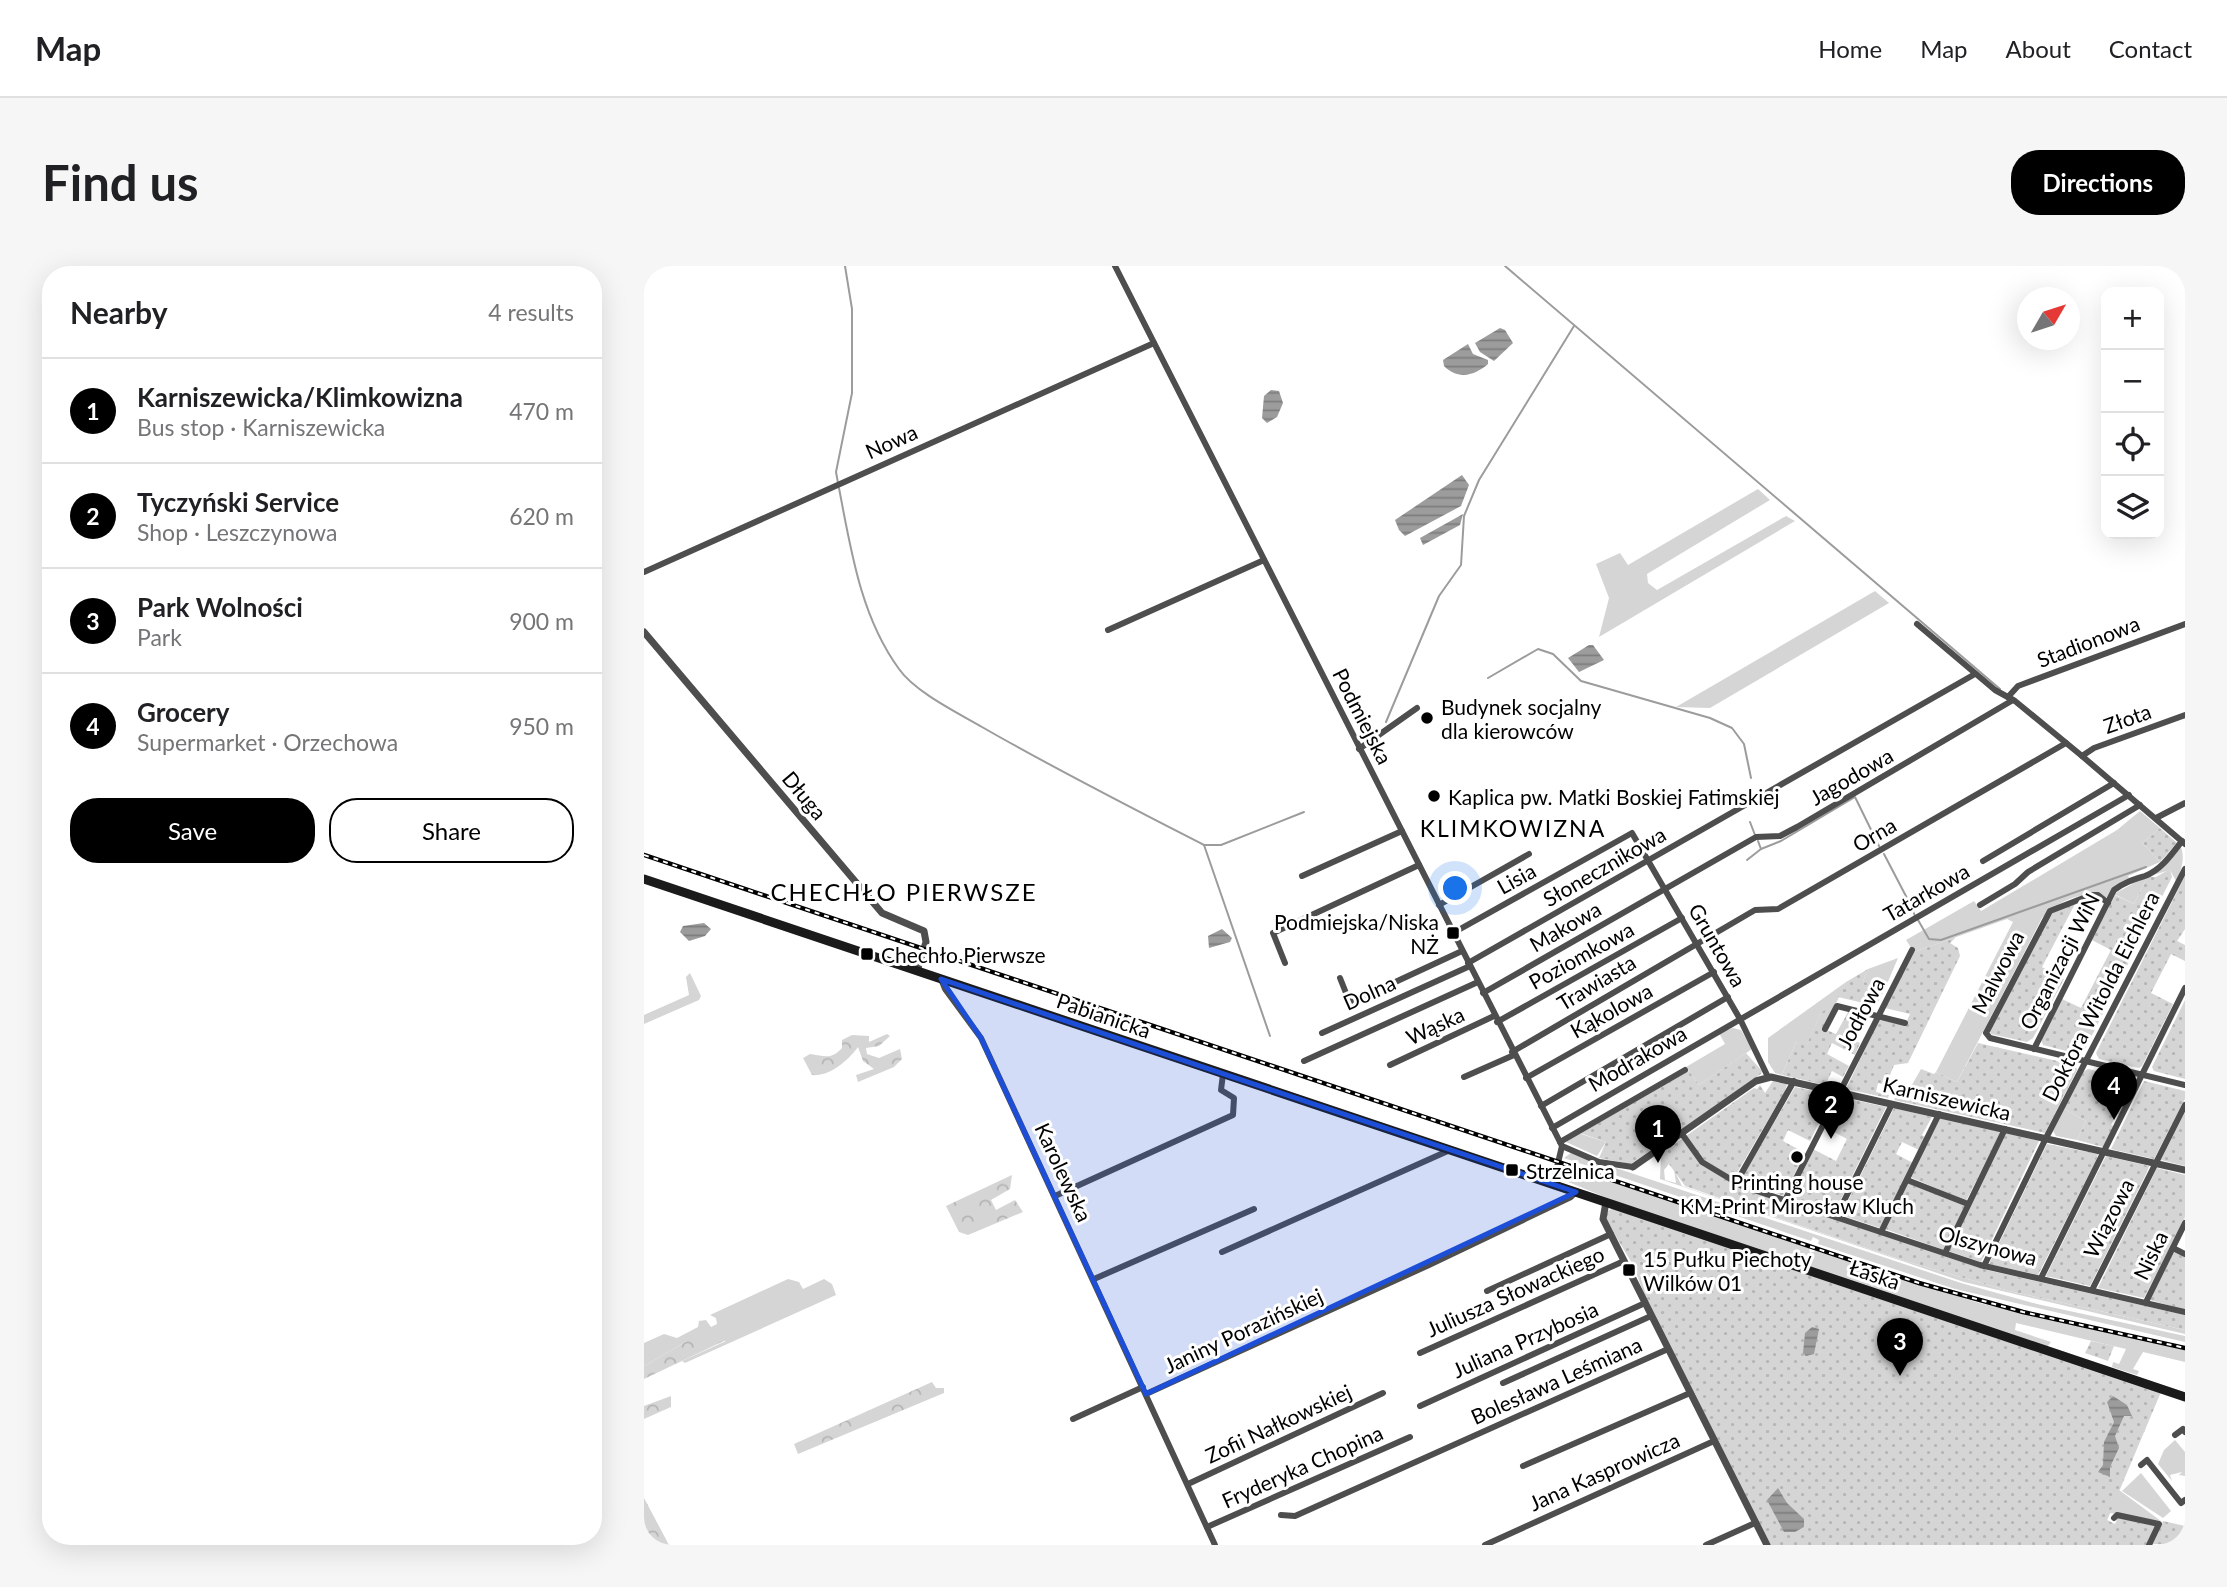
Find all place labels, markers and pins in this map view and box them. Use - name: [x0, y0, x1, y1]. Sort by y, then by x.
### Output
- place label: Budynek socjalny dla kierowców: [1441, 694, 1601, 743]
- marker: Budynek socjalny dla kierowców: [1419, 710, 1435, 726]
- place label: Kaplica pw. Matki Boskiej Fatimskiej: [1448, 784, 1779, 809]
- marker: Kaplica pw. Matki Boskiej Fatimskiej: [1426, 788, 1442, 804]
- place label: Podmiejska/Niska NŻ: [1274, 909, 1439, 958]
- marker: Podmiejska/Niska NŻ: [1445, 925, 1461, 941]
- place label: Chechło Pierwsze: [881, 942, 1046, 967]
- marker: Chechło Pierwsze: [859, 946, 875, 962]
- pin: 4: [2091, 1062, 2137, 1120]
- pin: 2: [1808, 1081, 1854, 1139]
- pin: 1: [1635, 1105, 1681, 1163]
- marker: Printing house KM-Print Mirosław Kluch: [1789, 1149, 1805, 1165]
- place label: Strzelnica: [1526, 1158, 1615, 1183]
- marker: Strzelnica: [1504, 1162, 1520, 1178]
- place label: Printing house KM-Print Mirosław Kluch: [1680, 1169, 1914, 1218]
- place label: 15 Pułku Piechoty Wilków 01: [1643, 1246, 1812, 1295]
- marker: 15 Pułku Piechoty Wilków 01: [1621, 1262, 1637, 1278]
- pin: 3: [1877, 1318, 1923, 1376]

